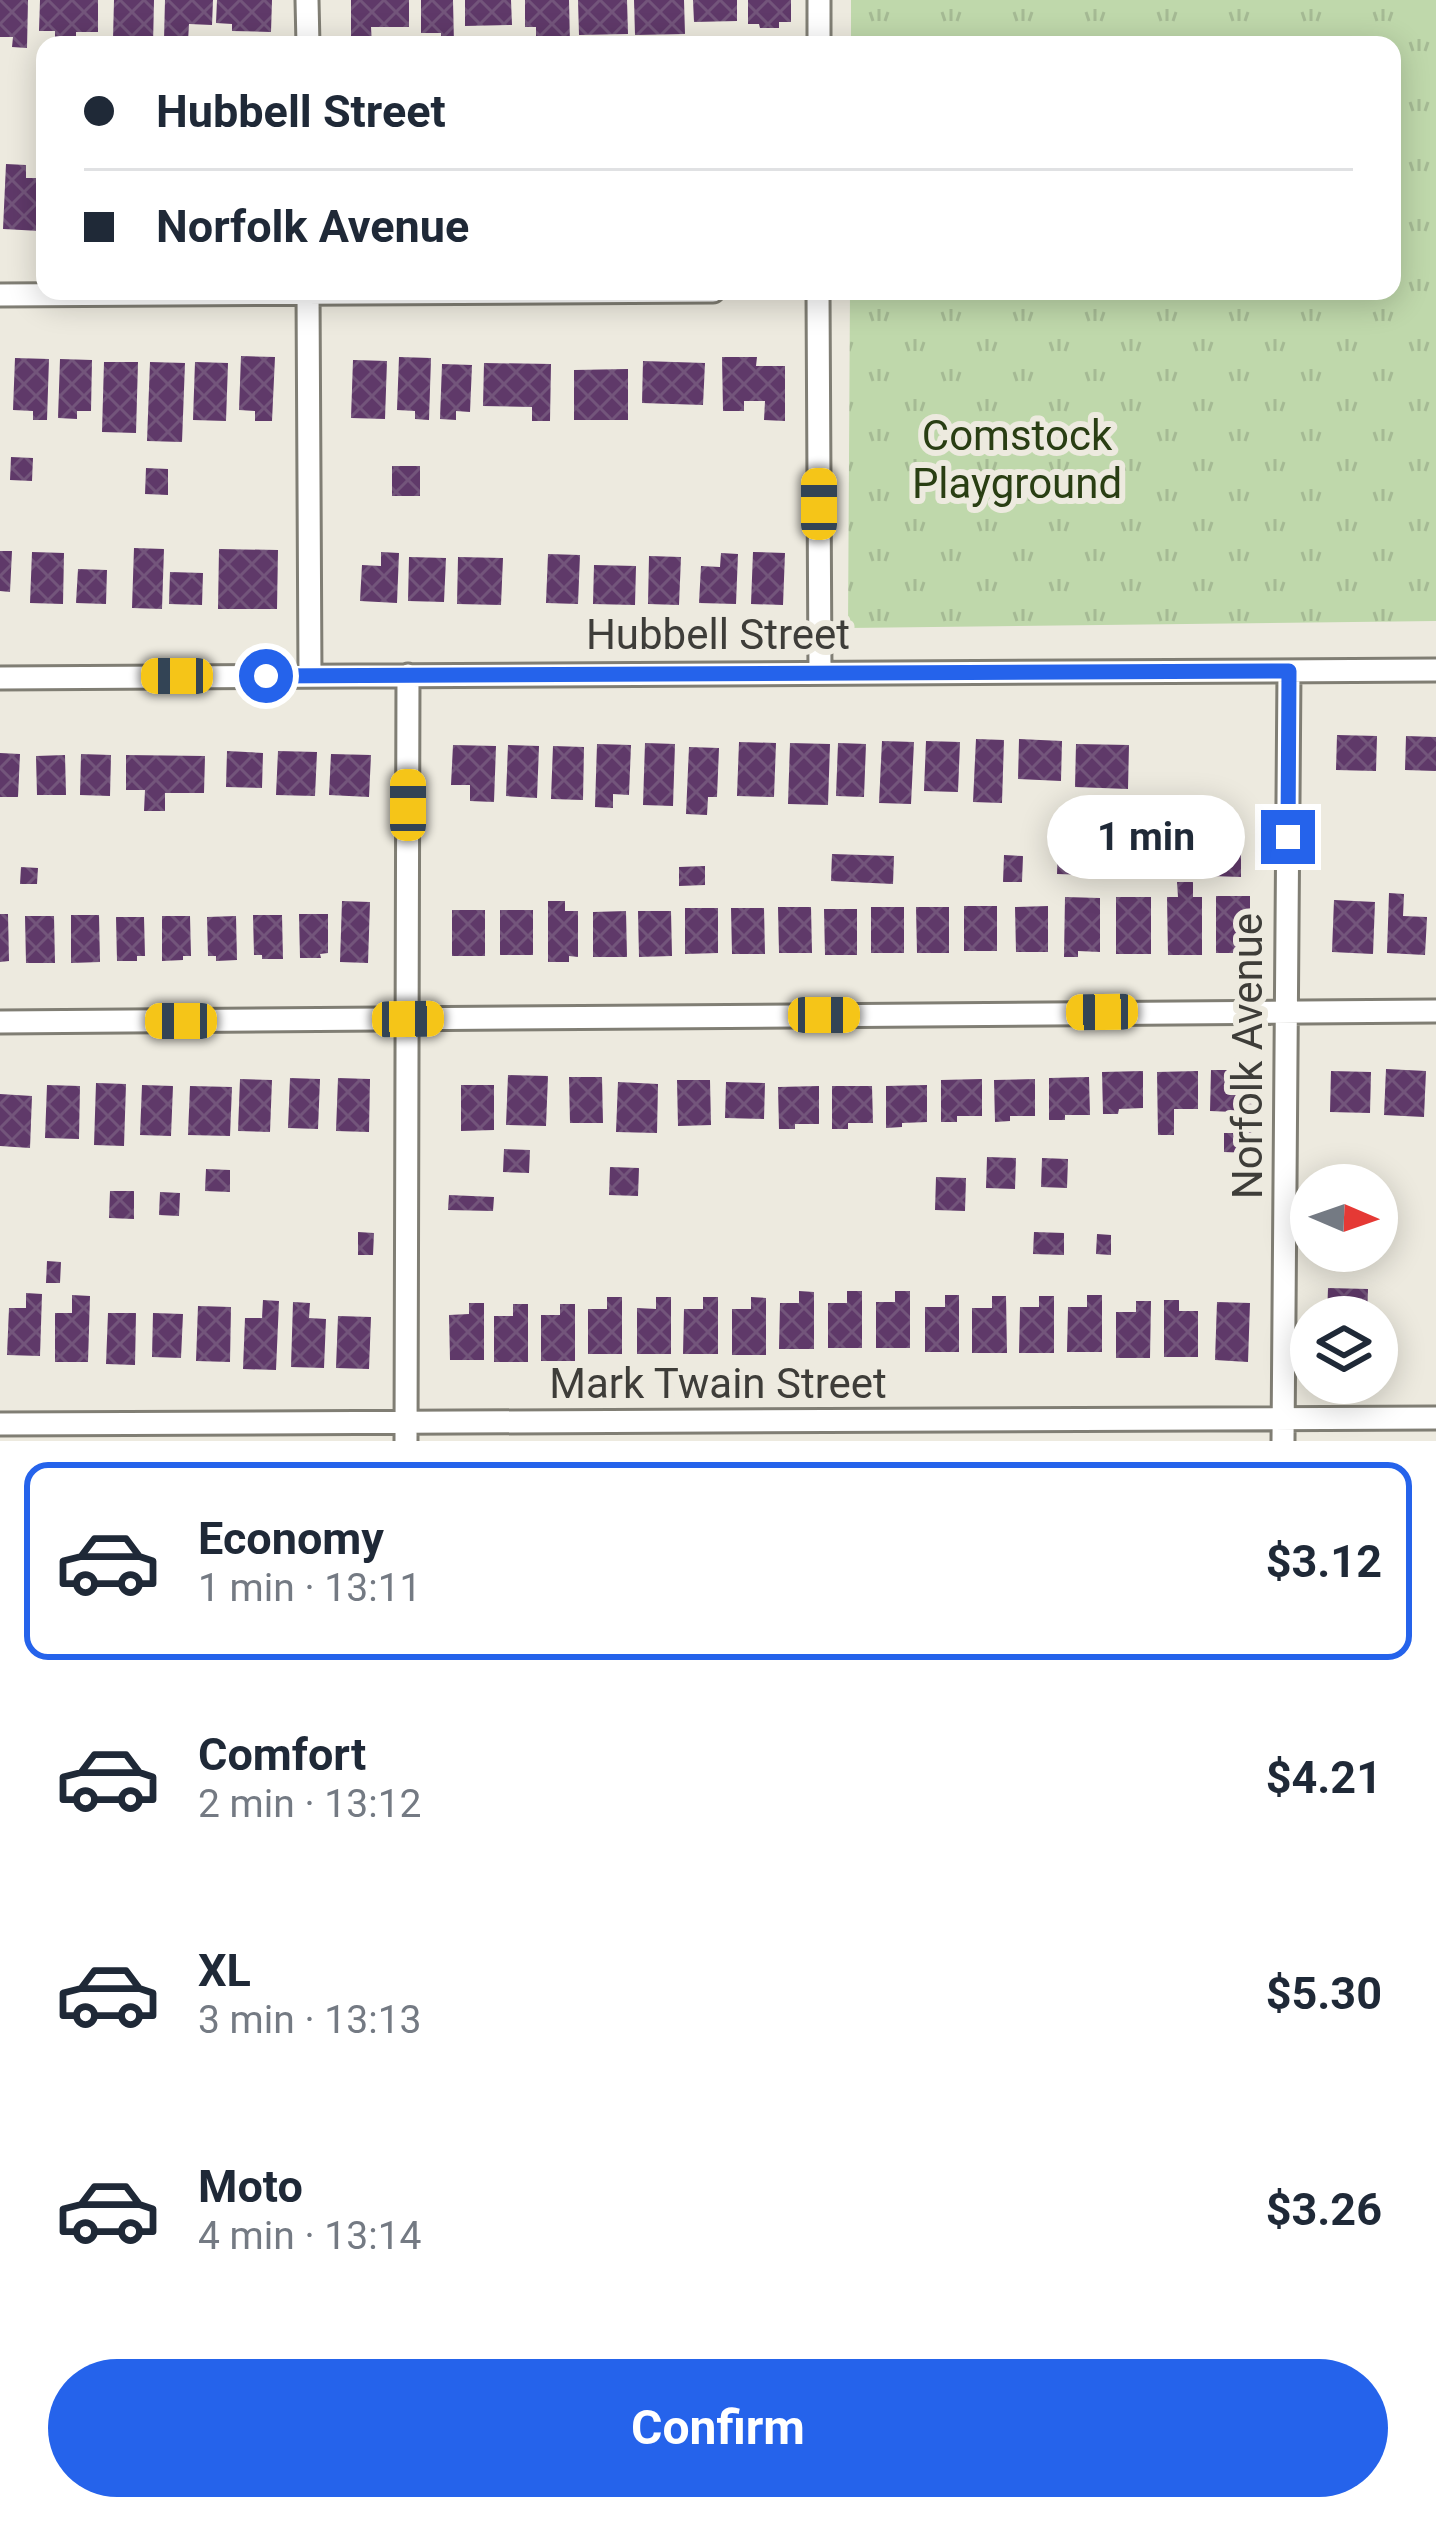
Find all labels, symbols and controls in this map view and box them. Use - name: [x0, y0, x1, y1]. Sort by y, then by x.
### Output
- text: Hubbell Street: [156, 85, 446, 138]
- text: Norfolk Avenue: [156, 200, 469, 253]
- park label: Comstock Playground: [912, 411, 1122, 508]
- car: [801, 468, 837, 540]
- street label: Hubbell Street: [586, 610, 850, 659]
- route start: [239, 649, 293, 703]
- car: [141, 658, 213, 694]
- car: [390, 769, 426, 841]
- callout: 1 min: [1048, 795, 1246, 879]
- route end: [1261, 810, 1315, 864]
- text: 1 min: [1097, 814, 1195, 860]
- street label: Norfolk Avenue: [1223, 913, 1272, 1199]
- car: [1066, 993, 1138, 1031]
- car: [788, 997, 860, 1033]
- car: [372, 1000, 444, 1038]
- car: [145, 1003, 217, 1039]
- north arrow: [1290, 1164, 1398, 1272]
- map controls: [1290, 1164, 1398, 1404]
- button: layers: [1290, 1296, 1398, 1404]
- street label: Mark Twain Street: [549, 1359, 887, 1408]
- icon: car: [54, 1507, 162, 1615]
- text: Economy: [198, 1512, 384, 1565]
- text: $3.12: [1266, 1535, 1382, 1588]
- text: 1 min · 13:11: [198, 1565, 421, 1611]
- icon: car: [54, 1723, 162, 1831]
- text: Comfort: [198, 1728, 366, 1781]
- text: $4.21: [1266, 1751, 1382, 1804]
- text: 2 min · 13:12: [198, 1781, 421, 1827]
- icon: car: [54, 1939, 162, 2047]
- text: XL: [198, 1944, 251, 1997]
- text: $5.30: [1266, 1967, 1382, 2020]
- text: 3 min · 13:13: [198, 1997, 421, 2043]
- icon: car: [54, 2155, 162, 2263]
- text: Moto: [198, 2160, 303, 2213]
- text: $3.26: [1266, 2183, 1382, 2236]
- text: 4 min · 13:14: [198, 2213, 421, 2259]
- button: Confirm: [48, 2359, 1388, 2497]

